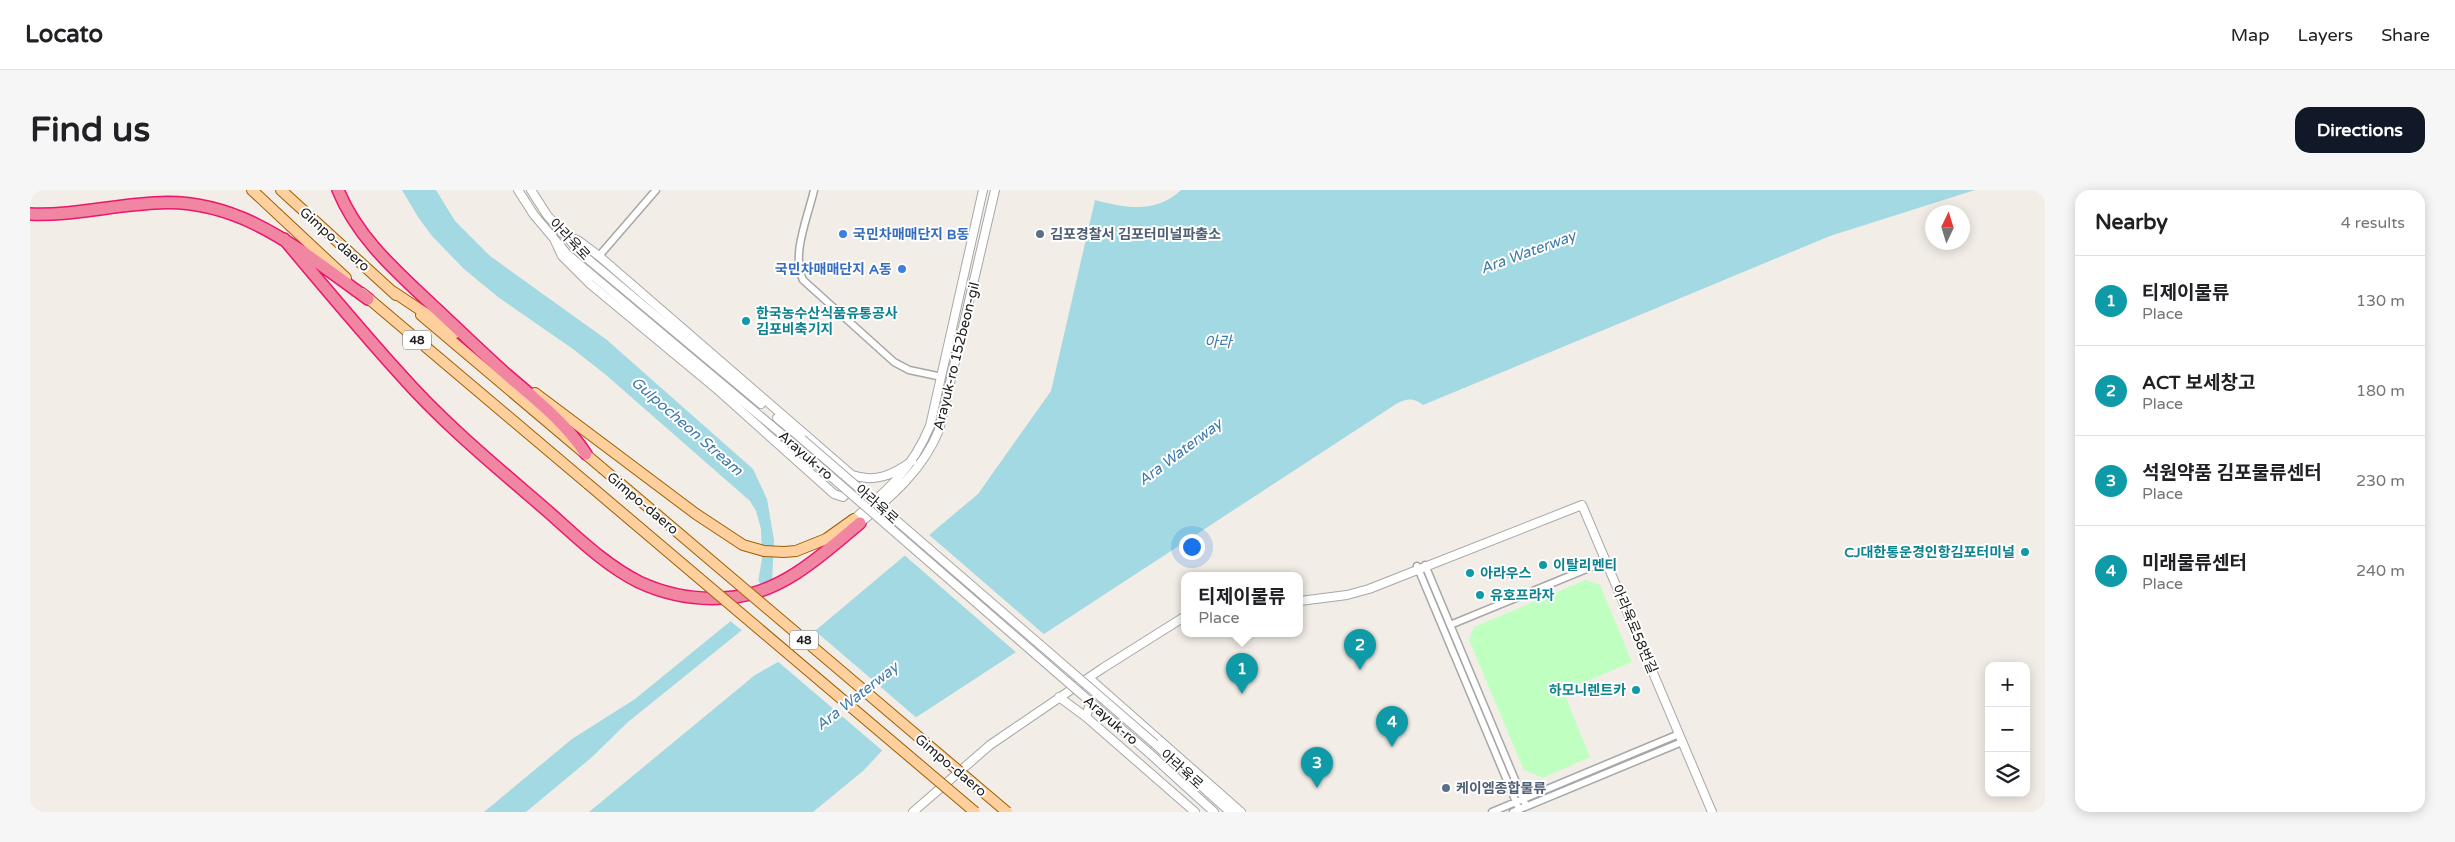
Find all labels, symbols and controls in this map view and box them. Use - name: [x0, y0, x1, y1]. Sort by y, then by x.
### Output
- text: Locato: [25, 20, 103, 49]
- text: Map: [2231, 24, 2270, 46]
- text: Layers: [2298, 24, 2353, 46]
- text: Share: [2381, 24, 2430, 46]
- button: Directions: [2295, 107, 2425, 153]
- text: Find us: [30, 109, 150, 151]
- street label: Gimpo-daero: [296, 204, 373, 275]
- north arrow: [1925, 205, 1970, 250]
- text: Nearby: [2095, 210, 2168, 235]
- text: 4 results: [2341, 213, 2405, 233]
- street label: 아라육로: [546, 215, 594, 264]
- place label: 국민차매매단지 B동: [853, 226, 970, 243]
- place label: 김포경찰서 김포터미널파출소: [1050, 226, 1221, 243]
- water label: Ara Waterway: [1478, 226, 1580, 278]
- marker: 국민차매매단지 B동: [837, 228, 849, 240]
- marker: 김포경찰서 김포터미널파출소: [1034, 228, 1046, 240]
- place label: 국민차매매단지 A동: [775, 261, 892, 278]
- marker: 국민차매매단지 A동: [896, 263, 908, 275]
- street label: Arayuk-ro 152beon-gil: [930, 280, 983, 432]
- text: 티제이물류: [2142, 282, 2229, 304]
- text: 1: [2106, 291, 2116, 311]
- text: 130 m: [2356, 291, 2405, 311]
- text: Place: [2142, 304, 2183, 324]
- place label: 한국농수산식품유통공사 김포비축기지: [756, 305, 898, 338]
- marker: 한국농수산식품유통공사 김포비축기지: [740, 315, 752, 327]
- road number: 48: [403, 330, 431, 350]
- water label: 아라: [1204, 333, 1234, 351]
- text: ACT 보세창고: [2142, 372, 2256, 394]
- water label: Gulpocheon Stream: [628, 373, 747, 480]
- text: 2: [2106, 381, 2116, 401]
- text: 180 m: [2356, 381, 2405, 401]
- text: Place: [2142, 394, 2183, 414]
- water label: Ara Waterway: [1135, 414, 1227, 489]
- street label: Arayuk-ro: [775, 427, 836, 484]
- text: 석원약품 김포물류센터: [2142, 462, 2322, 484]
- street label: Gimpo-daero: [603, 468, 682, 538]
- text: 3: [2106, 471, 2116, 491]
- text: 230 m: [2356, 471, 2405, 491]
- street label: 아라육로: [852, 481, 902, 528]
- text: Place: [2142, 484, 2183, 504]
- your location: [1179, 534, 1205, 560]
- place label: CJ대한통운경인항김포터미널: [1844, 544, 2015, 561]
- marker: CJ대한통운경인항김포터미널: [2019, 546, 2031, 558]
- text: 미래물류센터: [2142, 552, 2247, 574]
- place label: 이탈리멘티: [1553, 557, 1617, 574]
- marker: 이탈리멘티: [1537, 559, 1549, 571]
- text: 4: [2106, 561, 2116, 581]
- text: 240 m: [2356, 561, 2405, 581]
- place label: 아라우스: [1480, 565, 1532, 582]
- marker: 아라우스: [1464, 567, 1476, 579]
- popup: [1181, 572, 1303, 637]
- text: Place: [2142, 574, 2183, 594]
- street label: 아라육로58번길: [1608, 582, 1661, 676]
- text: 티제이물류: [1198, 586, 1286, 608]
- place label: 유호프라자: [1490, 587, 1555, 604]
- marker: 유호프라자: [1474, 589, 1486, 601]
- text: Place: [1198, 608, 1239, 628]
- pin: 2: [1344, 629, 1376, 670]
- road number: 48: [790, 630, 818, 650]
- pin: 1: [1226, 653, 1258, 694]
- water label: Ara Waterway: [812, 657, 903, 734]
- map controls: [1985, 662, 2030, 797]
- button: +: [1985, 662, 2030, 707]
- place label: 하모니렌트카: [1549, 682, 1626, 699]
- marker: 하모니렌트카: [1630, 684, 1642, 696]
- street label: Arayuk-ro: [1080, 692, 1141, 749]
- pin: 4: [1376, 706, 1408, 747]
- button: −: [1985, 707, 2030, 752]
- street label: Gimpo-daero: [911, 730, 990, 800]
- street label: 아라육로: [1157, 746, 1207, 793]
- pin: 3: [1301, 747, 1333, 788]
- button: layers: [1985, 752, 2030, 797]
- place label: 케이엠종합물류: [1456, 780, 1546, 797]
- marker: 케이엠종합물류: [1440, 782, 1452, 794]

